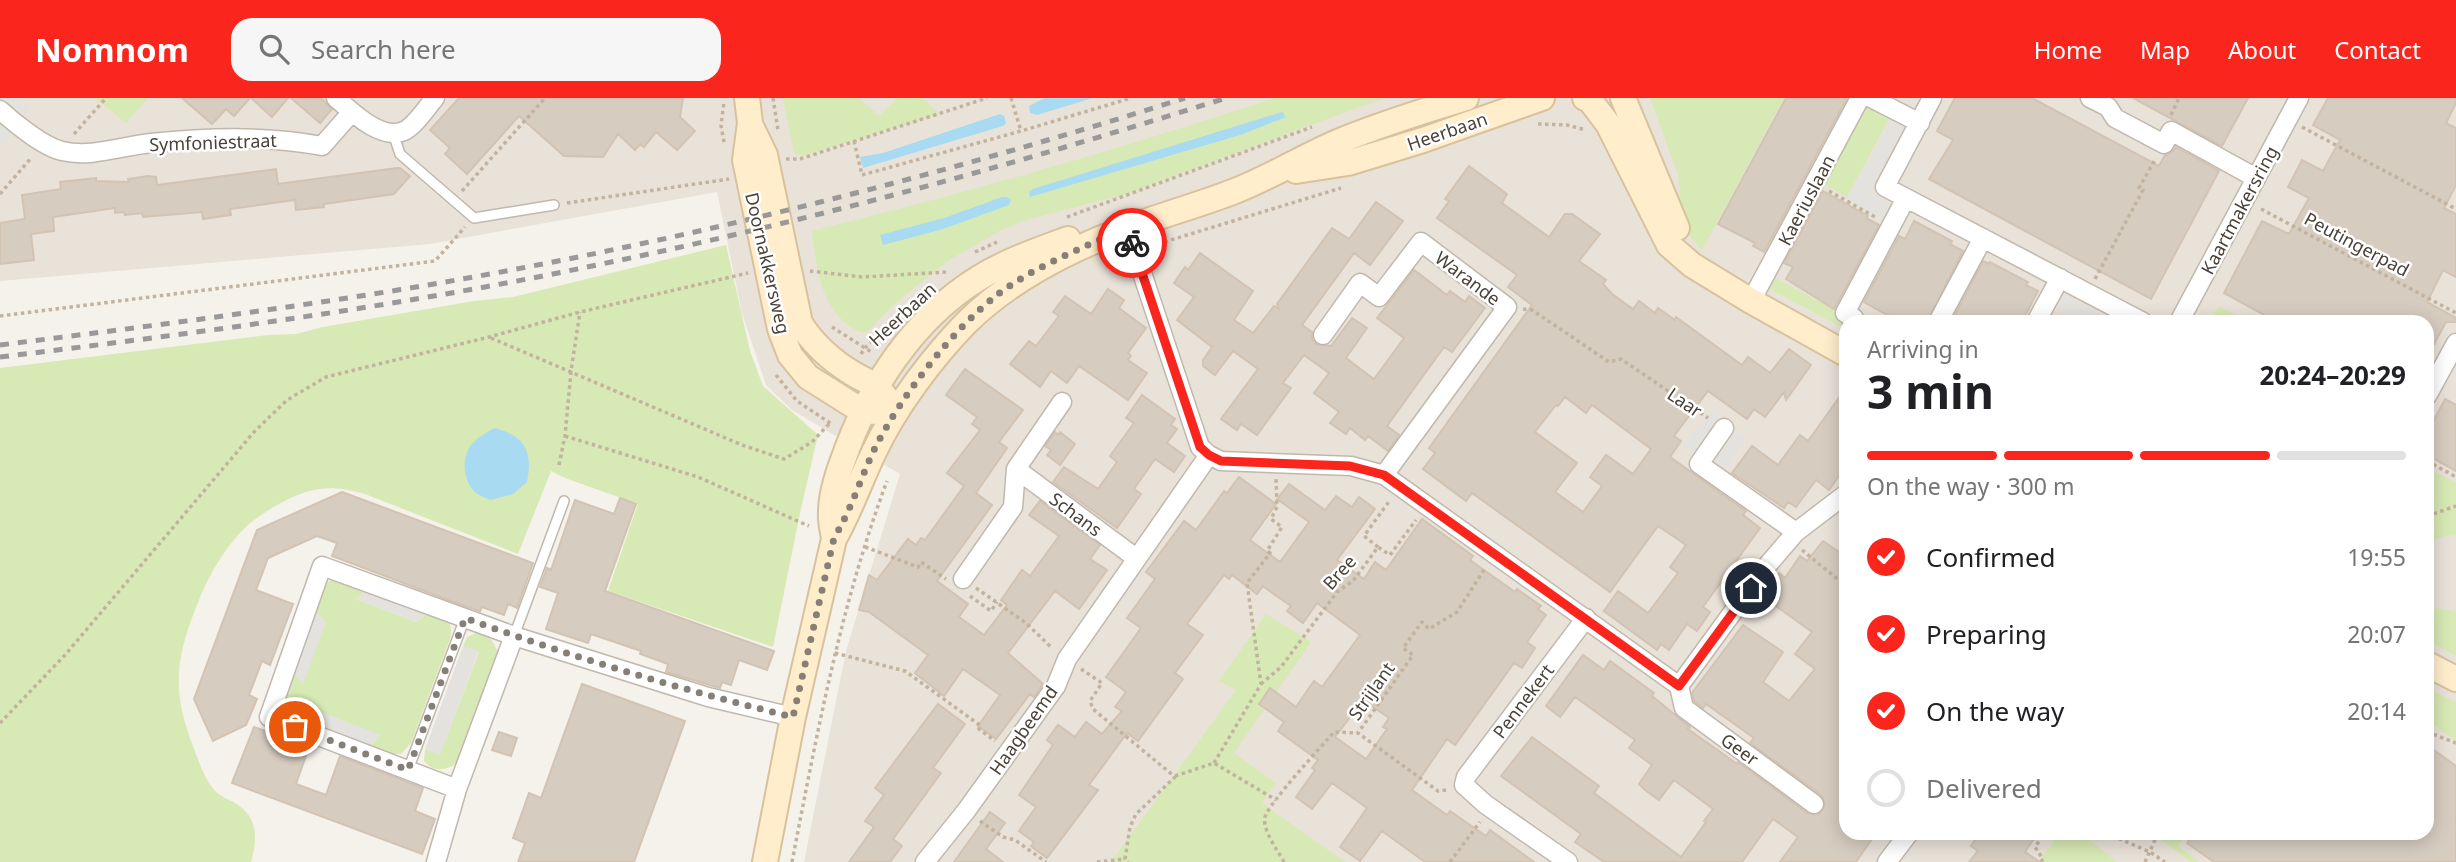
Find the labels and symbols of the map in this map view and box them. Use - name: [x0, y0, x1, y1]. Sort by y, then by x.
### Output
- street label: Heerbaan: [1404, 106, 1490, 156]
- street label: Symfoniestraat: [149, 128, 278, 156]
- street label: Kaartmakersring: [2195, 142, 2283, 278]
- street label: Kaeriuslaan: [1772, 151, 1840, 249]
- street label: Doornakkersweg: [740, 190, 796, 336]
- street label: Peutingerpad: [2300, 206, 2414, 282]
- courier: [1097, 208, 1167, 278]
- street label: Warande: [1430, 246, 1506, 310]
- street label: Heerbaan: [863, 277, 941, 351]
- street label: Laar: [1663, 382, 1708, 423]
- street label: Schans: [1045, 487, 1107, 541]
- street label: Bree: [1317, 549, 1361, 595]
- pin: [1721, 558, 1781, 618]
- street label: Strijlant: [1342, 657, 1400, 725]
- street label: Pennekert: [1487, 659, 1559, 743]
- street label: Haagbeemd: [983, 681, 1063, 779]
- pin: [265, 697, 325, 757]
- street label: Geer: [1716, 727, 1764, 771]

